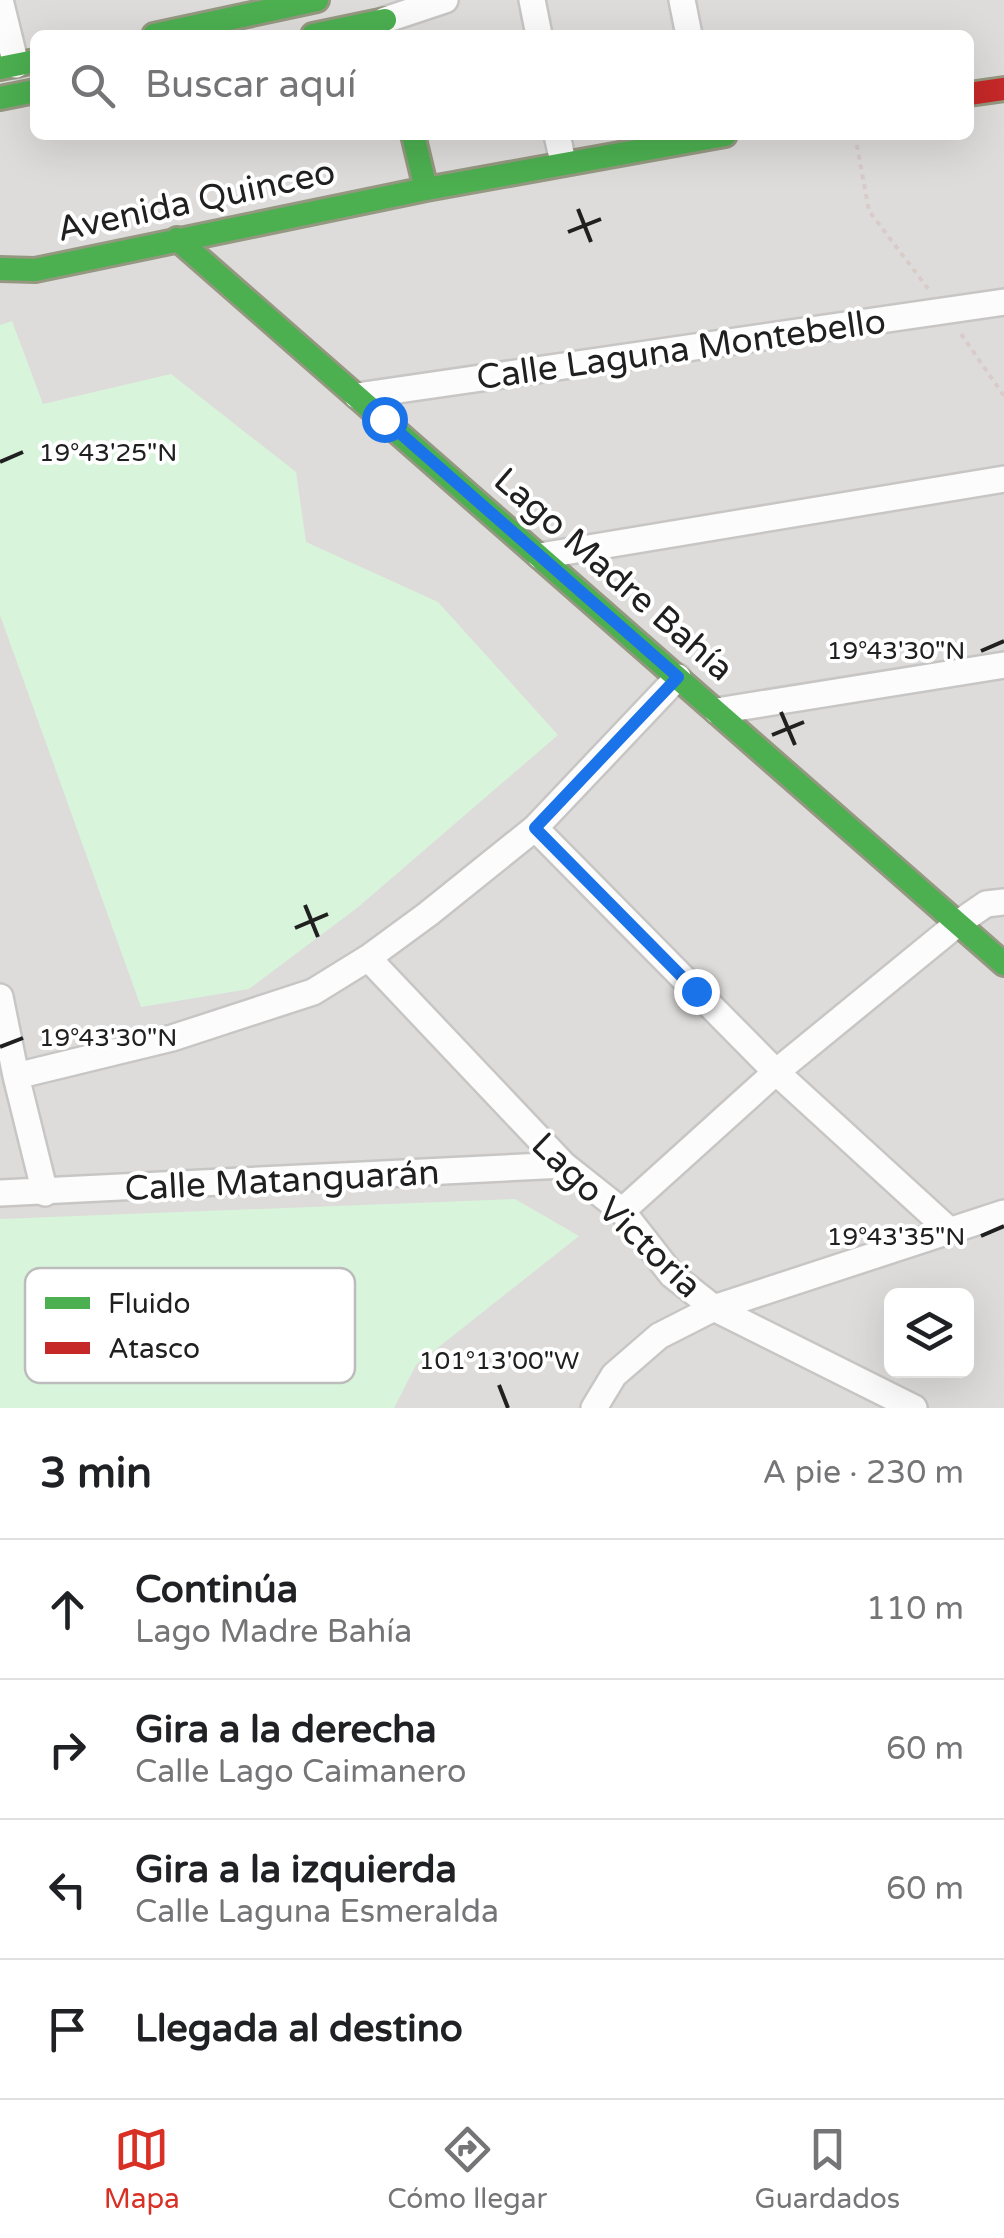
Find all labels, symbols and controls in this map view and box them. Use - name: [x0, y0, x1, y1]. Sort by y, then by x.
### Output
- search box: [30, 30, 974, 140]
- icon: search: [65, 58, 120, 113]
- text: Buscar aquí: [145, 62, 356, 108]
- street label: Avenida Quinceo: [53, 151, 339, 251]
- street label: Calle Laguna Montebello: [474, 300, 888, 400]
- route start: [362, 397, 408, 443]
- text: 19°43'25"N: [39, 438, 177, 468]
- street label: Lago Madre Bahía: [485, 459, 742, 690]
- text: 19°43'30"N: [827, 636, 965, 666]
- route end: [674, 969, 720, 1015]
- text: 19°43'30"N: [39, 1023, 177, 1053]
- street label: Lago Victoria: [523, 1124, 710, 1307]
- street label: Calle Matanguarán: [124, 1152, 441, 1210]
- text: 19°43'35"N: [827, 1222, 965, 1252]
- legend: [25, 1268, 355, 1383]
- text: Fluido: [108, 1287, 191, 1321]
- map controls: [884, 1288, 974, 1378]
- button: layers: [884, 1288, 974, 1378]
- text: Atasco: [108, 1332, 200, 1366]
- text: 101°13'00"W: [419, 1346, 579, 1376]
- text: 3 min: [40, 1448, 152, 1499]
- text: A pie · 230 m: [763, 1454, 964, 1492]
- text: Continúa: [135, 1567, 298, 1613]
- icon: ahead: [40, 1582, 95, 1637]
- text: 110 m: [866, 1590, 964, 1628]
- text: Lago Madre Bahía: [135, 1613, 412, 1651]
- text: Gira a la derecha: [135, 1707, 437, 1753]
- icon: right: [40, 1722, 95, 1777]
- text: 60 m: [886, 1730, 964, 1768]
- text: Calle Lago Caimanero: [135, 1753, 466, 1791]
- text: Gira a la izquierda: [135, 1847, 457, 1893]
- icon: left: [40, 1862, 95, 1917]
- text: 60 m: [886, 1870, 964, 1908]
- text: Calle Laguna Esmeralda: [135, 1893, 499, 1931]
- icon: arrive: [40, 2002, 95, 2057]
- text: Llegada al destino: [135, 2006, 463, 2052]
- tab: Mapa: [104, 2122, 180, 2216]
- tab: Cómo llegar: [387, 2122, 547, 2216]
- tab: Guardados: [754, 2122, 900, 2216]

